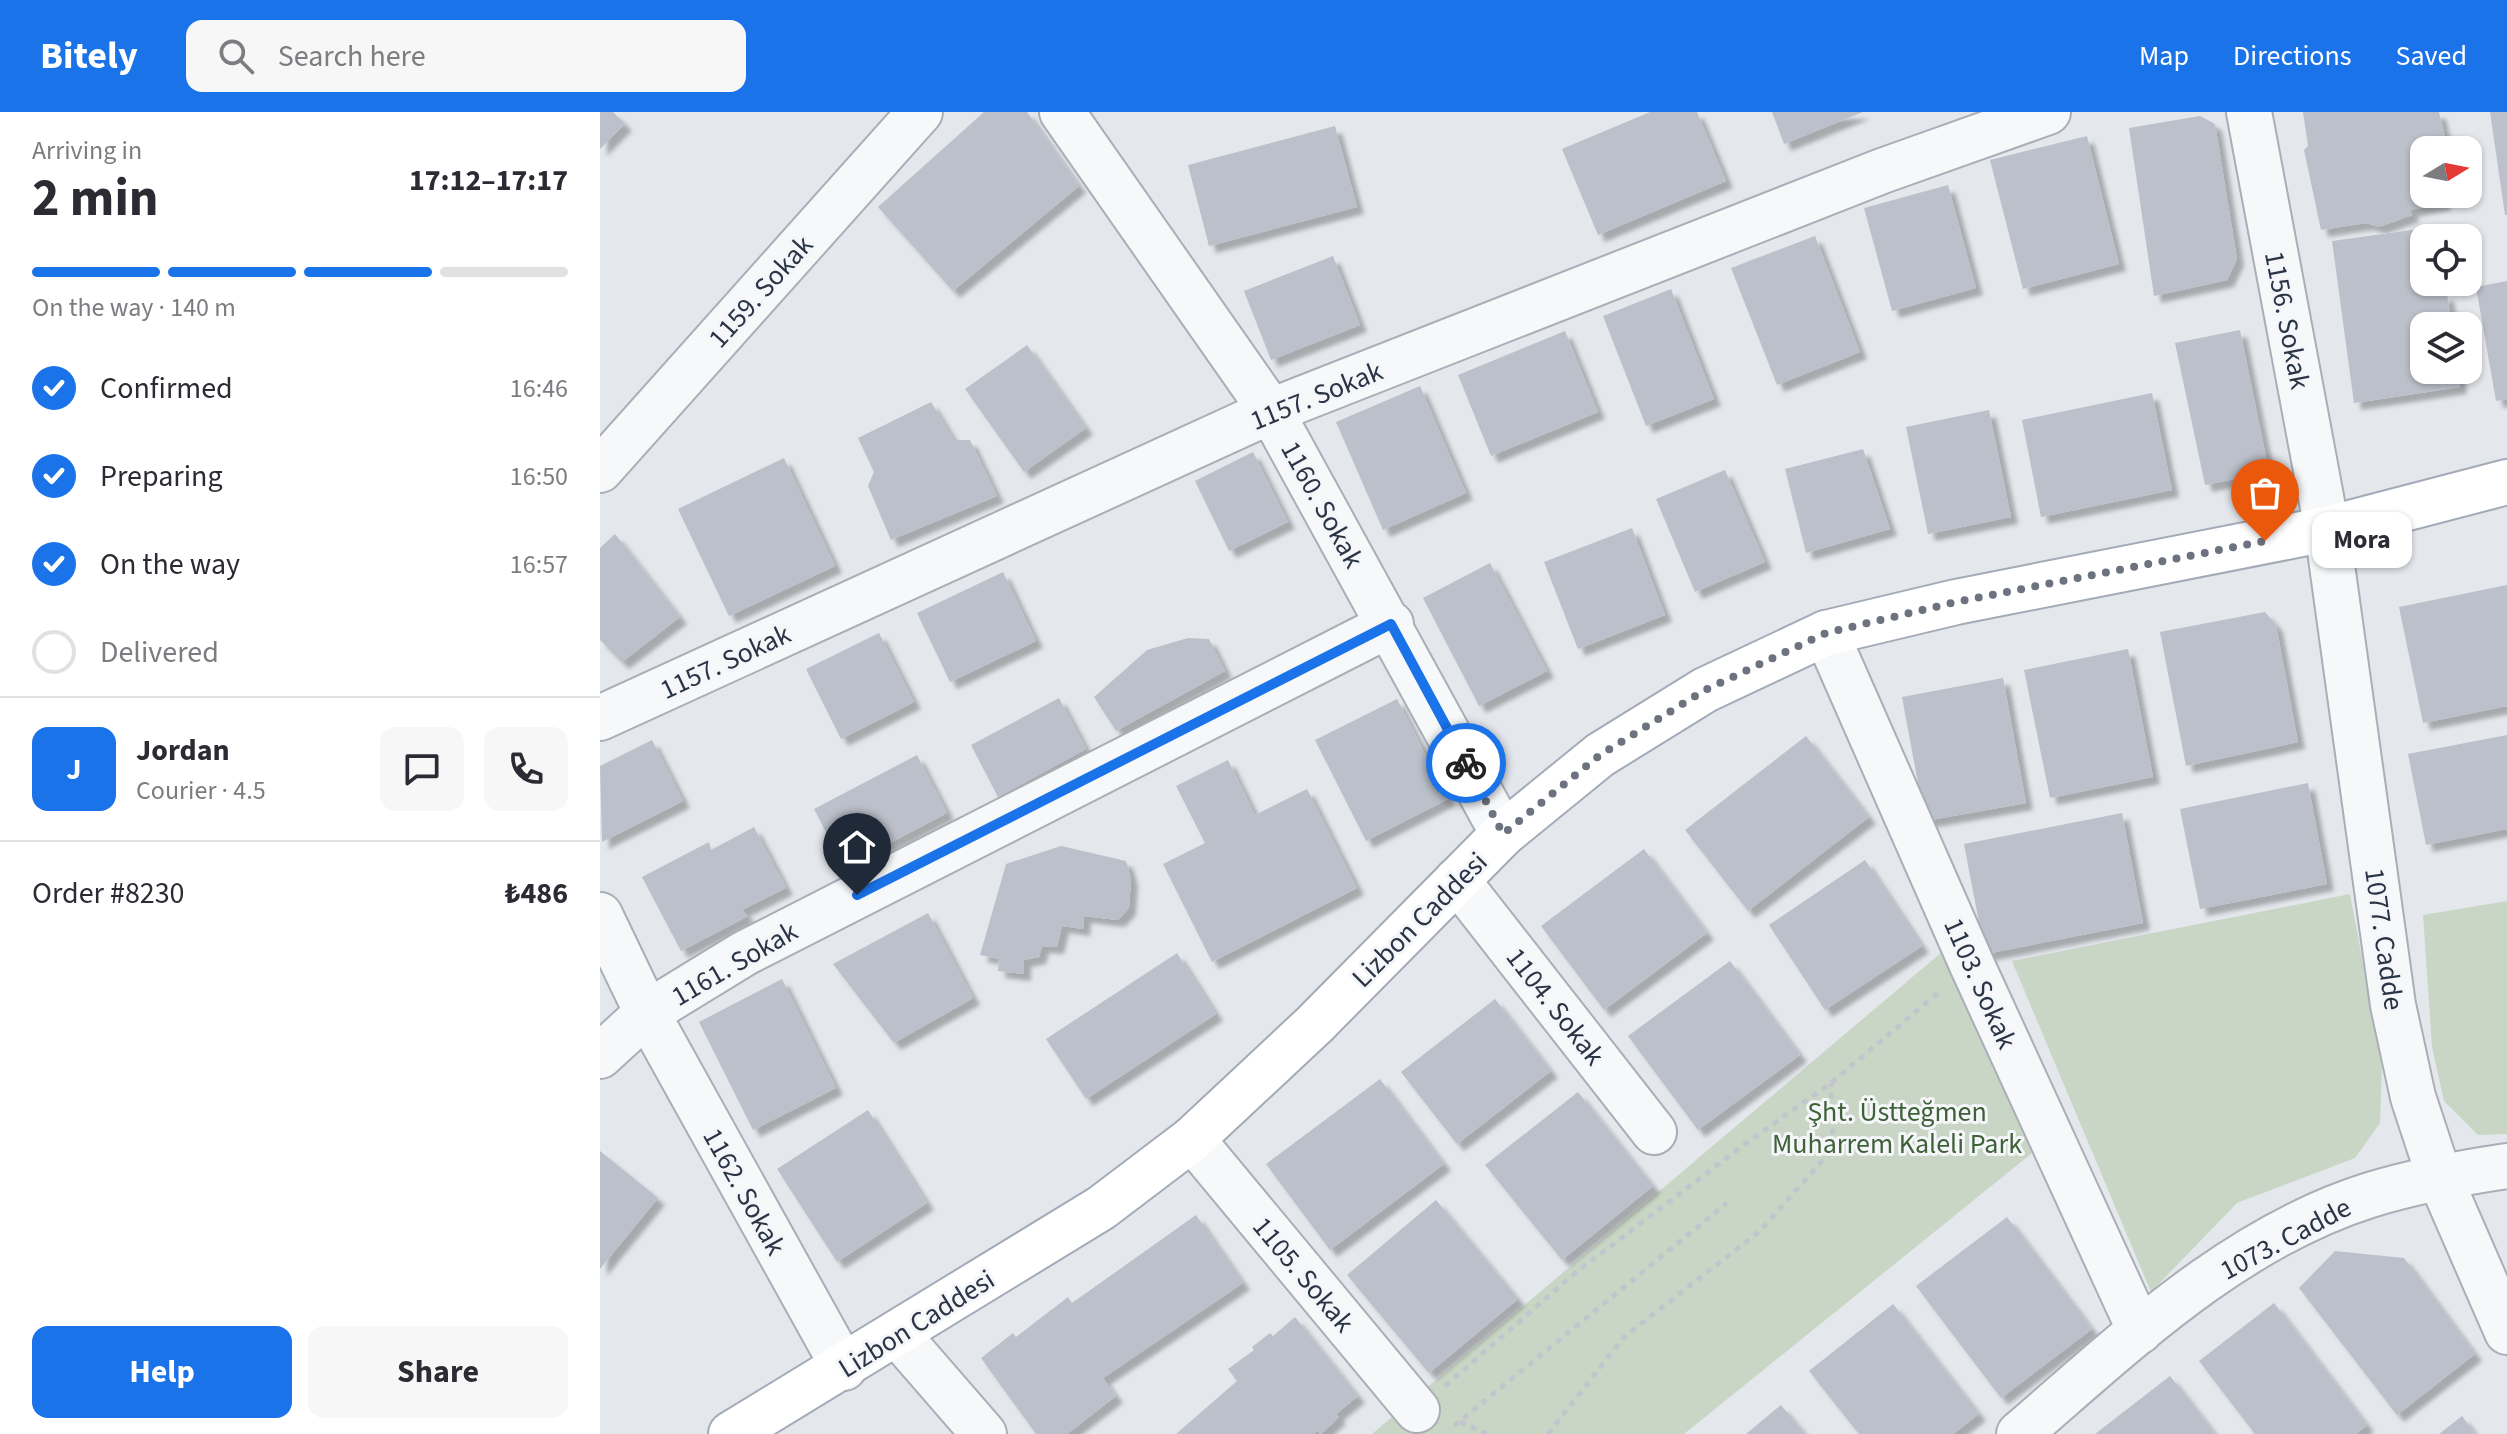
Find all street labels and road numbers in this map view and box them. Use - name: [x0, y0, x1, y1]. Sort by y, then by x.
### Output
- street label: 1159. Sokak: [699, 226, 823, 357]
- street label: 1156. Sokak: [2254, 248, 2320, 393]
- street label: 1157. Sokak: [1244, 351, 1389, 441]
- street label: 1160. Sokak: [1271, 434, 1374, 575]
- street label: 1157. Sokak: [654, 614, 797, 710]
- street label: Lizbon Caddesi: [1343, 843, 1497, 997]
- street label: 1077. Cadde: [2354, 865, 2414, 1013]
- street label: 1161. Sokak: [664, 911, 805, 1016]
- street label: 1103. Sokak: [1933, 911, 2027, 1056]
- street label: 1104. Sokak: [1496, 939, 1614, 1074]
- street label: 1162. Sokak: [693, 1121, 796, 1262]
- street label: 1073. Cadde: [2213, 1188, 2358, 1290]
- street label: 1105. Sokak: [1243, 1208, 1364, 1341]
- street label: Lizbon Caddesi: [831, 1260, 1002, 1388]

